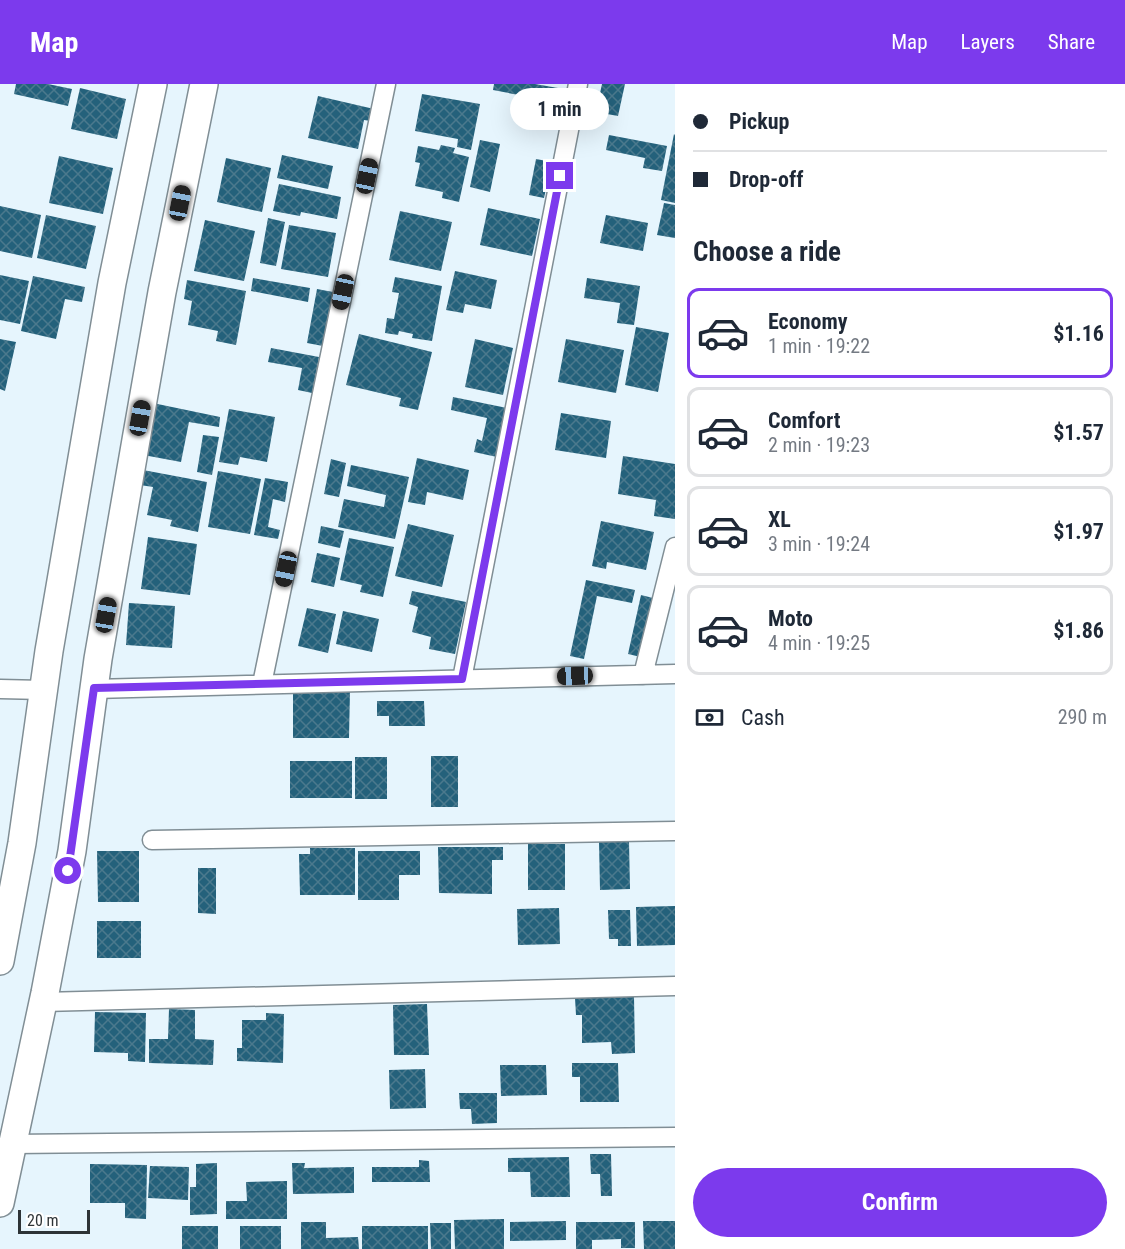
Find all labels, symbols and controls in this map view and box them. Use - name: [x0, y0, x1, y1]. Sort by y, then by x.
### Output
- text: Map: [30, 26, 78, 59]
- text: Map: [891, 30, 928, 54]
- text: Layers: [961, 30, 1015, 54]
- text: Share: [1048, 30, 1095, 54]
- callout: 1 min: [510, 89, 610, 131]
- text: 1 min: [537, 97, 582, 121]
- text: Pickup: [729, 109, 789, 134]
- car: [354, 157, 380, 195]
- route end: [546, 162, 573, 189]
- text: Drop-off: [729, 167, 803, 192]
- car: [168, 184, 192, 222]
- text: Choose a ride: [693, 236, 841, 268]
- car: [330, 273, 356, 311]
- icon: car: [696, 306, 750, 360]
- text: Economy: [768, 309, 848, 334]
- text: $1.16: [1053, 321, 1104, 346]
- text: 1 min · 19:22: [768, 334, 870, 358]
- car: [128, 399, 152, 437]
- icon: car: [696, 405, 750, 459]
- text: Comfort: [768, 408, 841, 433]
- text: $1.57: [1053, 420, 1104, 445]
- text: 2 min · 19:23: [768, 433, 870, 457]
- icon: car: [696, 504, 750, 558]
- text: XL: [768, 507, 791, 532]
- text: $1.97: [1053, 519, 1104, 544]
- text: 3 min · 19:24: [768, 532, 870, 556]
- car: [273, 550, 299, 588]
- car: [94, 596, 118, 634]
- icon: car: [696, 603, 750, 657]
- text: Moto: [768, 606, 813, 631]
- text: $1.86: [1053, 618, 1104, 643]
- text: 4 min · 19:25: [768, 631, 870, 655]
- car: [557, 666, 593, 686]
- icon: cash: [693, 701, 726, 734]
- text: Cash: [741, 705, 785, 730]
- text: 290 m: [1058, 705, 1107, 729]
- route start: [54, 857, 81, 884]
- button: Confirm: [693, 1168, 1107, 1237]
- scale bar: [18, 1207, 90, 1234]
- text: 20 m: [27, 1211, 59, 1230]

